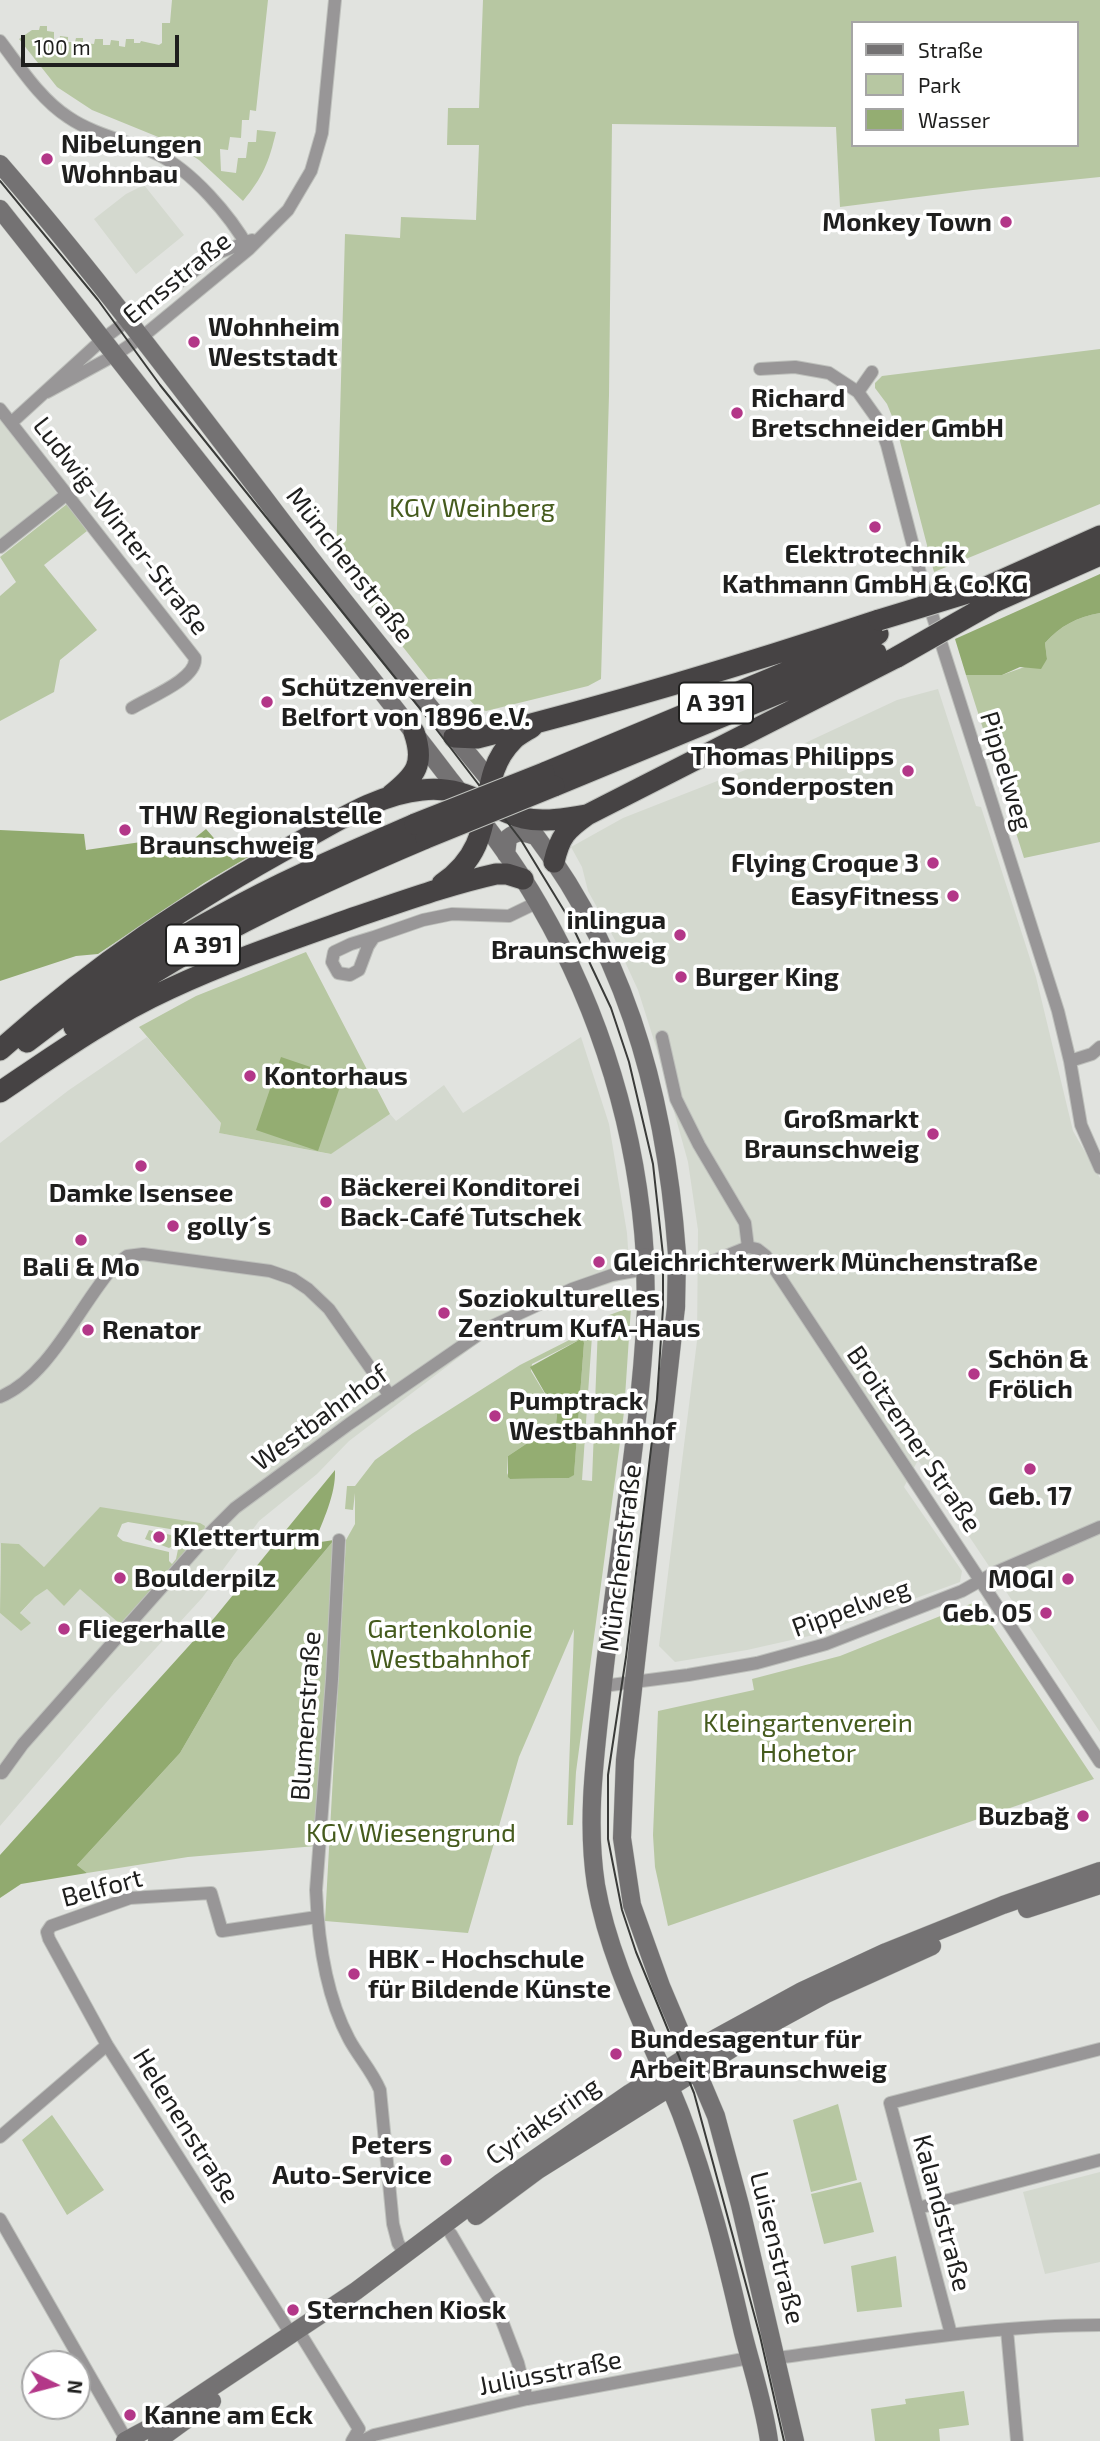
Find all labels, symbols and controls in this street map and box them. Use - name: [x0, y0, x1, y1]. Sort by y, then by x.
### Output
- scale bar: [24, 21, 182, 65]
- legend: [852, 21, 1079, 147]
- text: 100 m: [34, 34, 91, 59]
- text: Straße: [918, 37, 983, 62]
- text: Park: [918, 72, 961, 97]
- text: Wasser: [918, 107, 990, 132]
- place label: Nibelungen Wohnbau: [61, 128, 202, 190]
- marker: Nibelungen Wohnbau: [39, 151, 55, 167]
- place label: Monkey Town: [822, 206, 992, 238]
- marker: Monkey Town: [998, 214, 1014, 230]
- street label: Emsstraße: [117, 225, 237, 331]
- place label: Wohnheim Weststadt: [208, 311, 340, 372]
- marker: Wohnheim Weststadt: [186, 334, 202, 350]
- place label: Richard Bretschneider GmbH: [751, 382, 1004, 444]
- marker: Richard Bretschneider GmbH: [729, 405, 745, 421]
- street label: Ludwig-Winter-Straße: [26, 411, 216, 641]
- street label: Münchenstraße: [280, 481, 420, 649]
- park label: KGV Weinberg: [389, 492, 555, 524]
- marker: Elektrotechnik Kathmann GmbH & Co.KG: [867, 519, 883, 535]
- place label: Elektrotechnik Kathmann GmbH & Co.KG: [722, 538, 1028, 600]
- place label: Schützenverein Belfort von 1896 e.V.: [281, 671, 530, 732]
- road number: A 391: [679, 682, 753, 724]
- marker: Schützenverein Belfort von 1896 e.V.: [259, 694, 275, 710]
- street label: Pippelweg: [973, 708, 1039, 834]
- place label: Thomas Philipps Sonderposten: [691, 740, 894, 802]
- marker: Thomas Philipps Sonderposten: [900, 763, 916, 779]
- place label: THW Regionalstelle Braunschweig: [139, 799, 382, 860]
- marker: THW Regionalstelle Braunschweig: [117, 822, 133, 838]
- place label: Flying Croque 3: [731, 847, 919, 879]
- marker: Flying Croque 3: [925, 855, 941, 871]
- place label: EasyFitness: [791, 880, 939, 912]
- marker: EasyFitness: [945, 888, 961, 904]
- place label: inlingua Braunschweig: [491, 904, 666, 965]
- road number: A 391: [166, 925, 240, 965]
- marker: inlingua Braunschweig: [672, 927, 688, 943]
- place label: Burger King: [695, 961, 839, 993]
- marker: Burger King: [673, 969, 689, 985]
- place label: Kontorhaus: [264, 1060, 408, 1092]
- marker: Kontorhaus: [242, 1068, 258, 1084]
- place label: Großmarkt Braunschweig: [744, 1103, 919, 1164]
- marker: Großmarkt Braunschweig: [925, 1126, 941, 1142]
- marker: Damke Isensee: [133, 1158, 149, 1174]
- place label: Bäckerei Konditorei Back-Café Tutschek: [340, 1171, 582, 1232]
- place label: Damke Isensee: [49, 1177, 233, 1209]
- marker: Bäckerei Konditorei Back-Café Tutschek: [318, 1194, 334, 1210]
- place label: golly´s: [187, 1210, 271, 1242]
- marker: golly´s: [165, 1218, 181, 1234]
- marker: Bali & Mo: [73, 1232, 89, 1248]
- place label: Gleichrichterwerk Münchenstraße: [613, 1246, 1038, 1278]
- place label: Bali & Mo: [22, 1251, 140, 1283]
- marker: Gleichrichterwerk Münchenstraße: [591, 1254, 607, 1270]
- place label: Soziokulturelles Zentrum KufA-Haus: [458, 1282, 701, 1344]
- marker: Soziokulturelles Zentrum KufA-Haus: [436, 1305, 452, 1321]
- place label: Renator: [102, 1314, 201, 1346]
- marker: Renator: [80, 1322, 96, 1338]
- street label: Broitzemer Straße: [840, 1340, 988, 1538]
- place label: Schön & Frölich: [988, 1343, 1089, 1404]
- street label: Westbahnhof: [246, 1358, 394, 1478]
- marker: Schön & Frölich: [966, 1366, 982, 1382]
- place label: Pumptrack Westbahnhof: [509, 1385, 676, 1446]
- marker: Pumptrack Westbahnhof: [487, 1408, 503, 1424]
- marker: Geb. 17: [1022, 1461, 1038, 1477]
- street label: Münchenstraße: [594, 1462, 648, 1654]
- place label: Geb. 17: [988, 1480, 1072, 1512]
- place label: Kletterturm: [173, 1521, 320, 1553]
- marker: Kletterturm: [151, 1529, 167, 1545]
- place label: Boulderpilz: [134, 1562, 276, 1594]
- place label: MOGI: [988, 1563, 1054, 1595]
- marker: Boulderpilz: [112, 1570, 128, 1586]
- marker: MOGI: [1060, 1571, 1076, 1587]
- street label: Pippelweg: [788, 1572, 914, 1644]
- place label: Geb. 05: [942, 1597, 1032, 1629]
- marker: Geb. 05: [1038, 1605, 1054, 1621]
- place label: Fliegerhalle: [78, 1613, 226, 1645]
- park label: Gartenkolonie Westbahnhof: [367, 1613, 533, 1674]
- marker: Fliegerhalle: [56, 1621, 72, 1637]
- street label: Blumenstraße: [285, 1630, 327, 1802]
- park label: Kleingartenverein Hohetor: [703, 1707, 913, 1768]
- place label: Buzbağ: [978, 1800, 1069, 1832]
- marker: Buzbağ: [1075, 1808, 1091, 1824]
- park label: KGV Wiesengrund: [306, 1817, 516, 1849]
- street label: Belfort: [58, 1862, 146, 1914]
- place label: HBK - Hochschule für Bildende Künste: [368, 1943, 611, 2004]
- marker: HBK - Hochschule für Bildende Künste: [346, 1966, 362, 1982]
- place label: Bundesagentur für Arbeit Braunschweig: [630, 2023, 887, 2084]
- street label: Helenenstraße: [126, 2043, 246, 2209]
- marker: Bundesagentur für Arbeit Braunschweig: [608, 2046, 624, 2062]
- street label: Cyriaksring: [480, 2070, 606, 2172]
- place label: Peters Auto-Service: [272, 2129, 432, 2190]
- street label: Kalandstraße: [906, 2131, 978, 2295]
- marker: Peters Auto-Service: [438, 2152, 454, 2168]
- street label: Luisenstraße: [743, 2168, 811, 2328]
- place label: Sternchen Kiosk: [307, 2294, 506, 2326]
- marker: Sternchen Kiosk: [285, 2302, 301, 2318]
- street label: Juliusstraße: [476, 2344, 624, 2402]
- north arrow: [21, 2350, 91, 2420]
- text: N: [63, 2379, 88, 2395]
- place label: Kanne am Eck: [144, 2399, 313, 2431]
- marker: Kanne am Eck: [122, 2407, 138, 2423]

